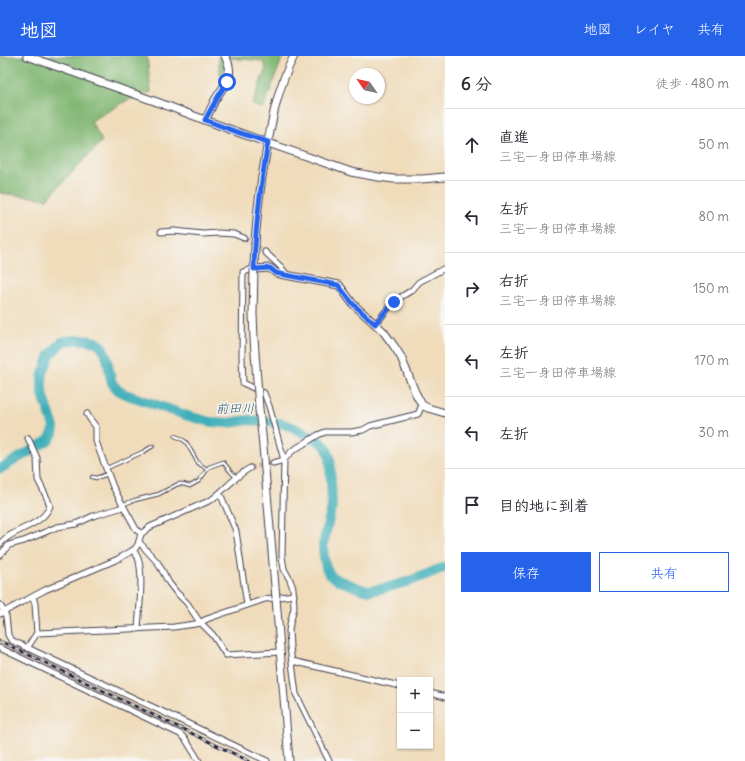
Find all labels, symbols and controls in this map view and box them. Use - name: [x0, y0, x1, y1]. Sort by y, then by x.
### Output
- text: 地図: [20, 18, 58, 42]
- text: 地図: [584, 20, 612, 38]
- text: レイヤ: [634, 20, 675, 38]
- text: 共有: [697, 20, 725, 38]
- north arrow: [349, 68, 385, 104]
- route start: [218, 73, 236, 91]
- text: 6 分: [461, 73, 492, 95]
- text: 徒歩 · 480 m: [656, 75, 729, 92]
- text: 直進: [499, 127, 529, 146]
- icon: ahead: [461, 134, 483, 156]
- text: 50 m: [698, 136, 729, 153]
- text: 三宅一身田停車場線: [499, 148, 616, 165]
- text: 左折: [499, 199, 529, 218]
- icon: left: [461, 206, 483, 228]
- text: 80 m: [698, 208, 729, 225]
- text: 三宅一身田停車場線: [499, 220, 616, 237]
- text: 右折: [499, 271, 529, 290]
- icon: right: [461, 278, 483, 300]
- text: 150 m: [693, 280, 729, 297]
- text: 三宅一身田停車場線: [499, 292, 616, 309]
- route end: [385, 293, 403, 311]
- text: 左折: [499, 343, 529, 362]
- icon: left: [461, 350, 483, 372]
- text: 170 m: [694, 352, 729, 369]
- text: 三宅一身田停車場線: [499, 364, 616, 381]
- water label: 前田川: [215, 400, 255, 417]
- icon: left: [461, 422, 483, 444]
- text: 左折: [499, 424, 529, 443]
- text: 30 m: [699, 424, 729, 441]
- icon: arrive: [461, 494, 483, 516]
- text: 目的地に到着: [499, 496, 589, 515]
- button: 保存: [461, 552, 591, 592]
- button: 共有: [599, 552, 729, 592]
- map controls: [397, 677, 433, 749]
- button: +: [397, 677, 433, 713]
- button: −: [397, 713, 433, 749]

